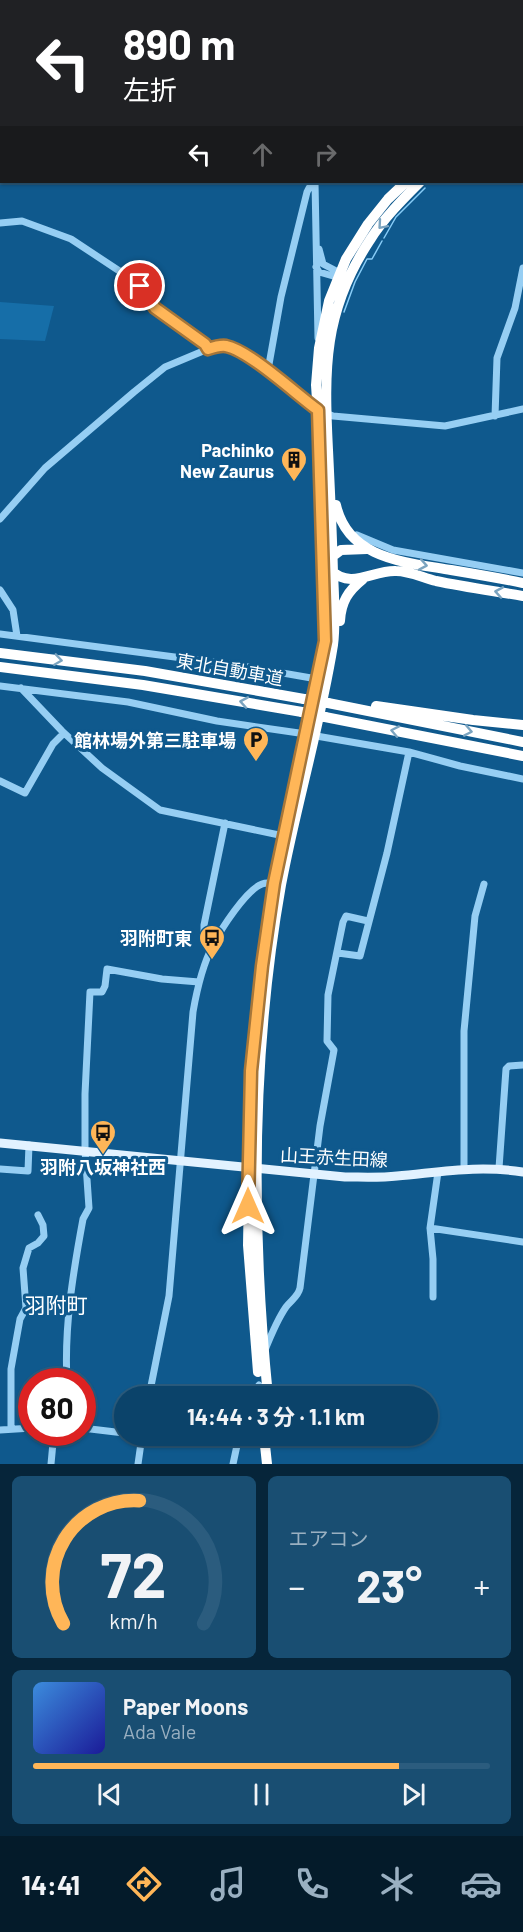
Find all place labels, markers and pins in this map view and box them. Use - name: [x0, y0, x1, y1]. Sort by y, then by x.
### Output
- pin: [114, 260, 165, 311]
- place label: Pachinko New Zaurus: [180, 439, 274, 482]
- building icon: Pachinko New Zaurus: [279, 445, 309, 483]
- parking icon: 館林場外第三駐車場: [241, 725, 271, 763]
- place label: 館林場外第三駐車場: [74, 729, 236, 751]
- bus stop icon: 羽附町東: [197, 923, 227, 961]
- place label: 羽附町東: [120, 927, 192, 949]
- bus stop icon: 羽附八坂神社西: [88, 1118, 118, 1156]
- place label: 羽附八坂神社西: [40, 1156, 166, 1178]

